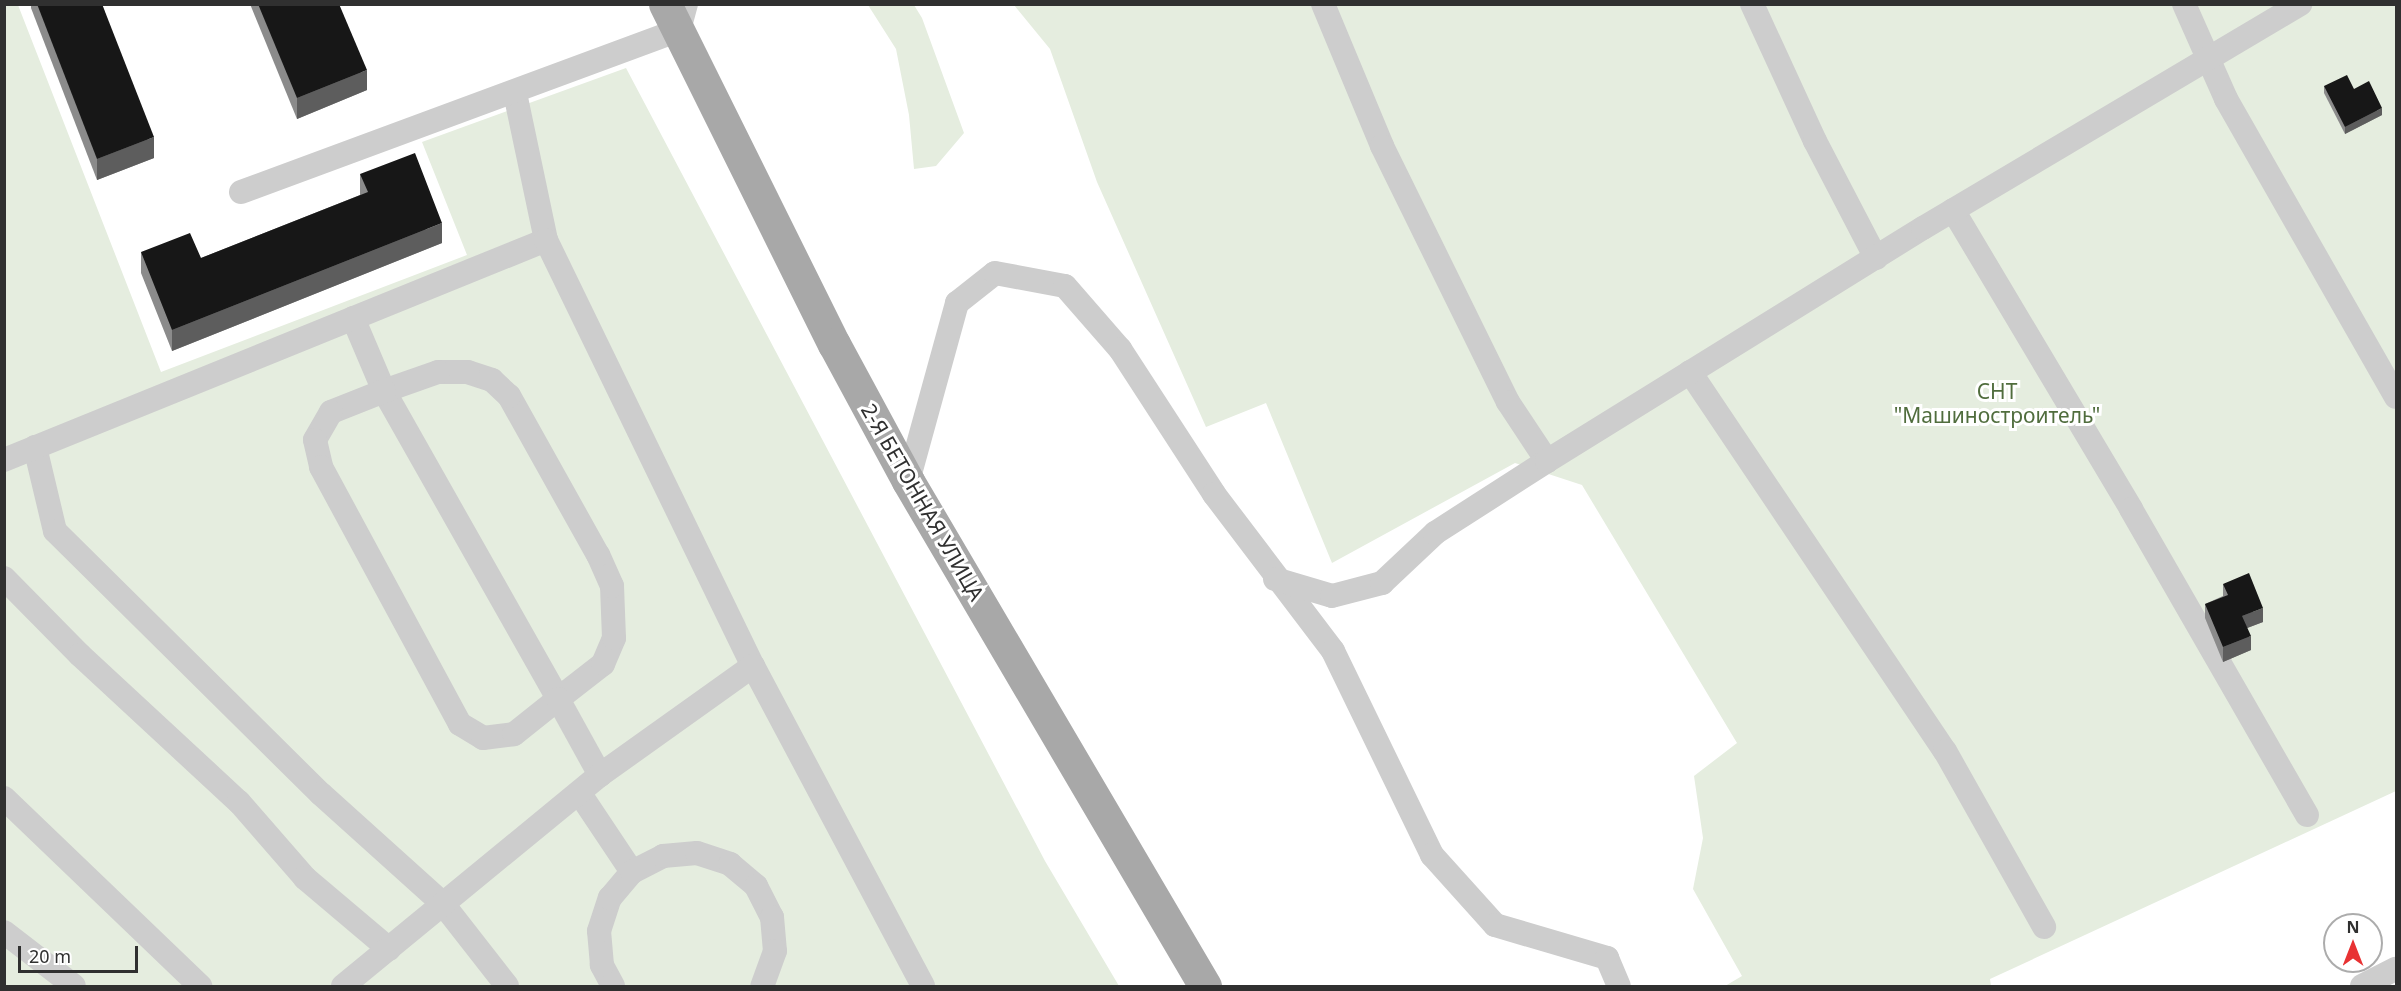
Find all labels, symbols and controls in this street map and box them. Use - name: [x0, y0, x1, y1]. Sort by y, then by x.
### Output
- park label: СНТ "Машиностроитель": [1894, 378, 2100, 428]
- street label: 2-Я БЕТОННАЯ УЛИЦА: [856, 399, 990, 605]
- north arrow: [2323, 913, 2383, 973]
- text: N: [2346, 916, 2360, 938]
- scale bar: [21, 934, 141, 972]
- text: 20 m: [29, 944, 71, 968]

